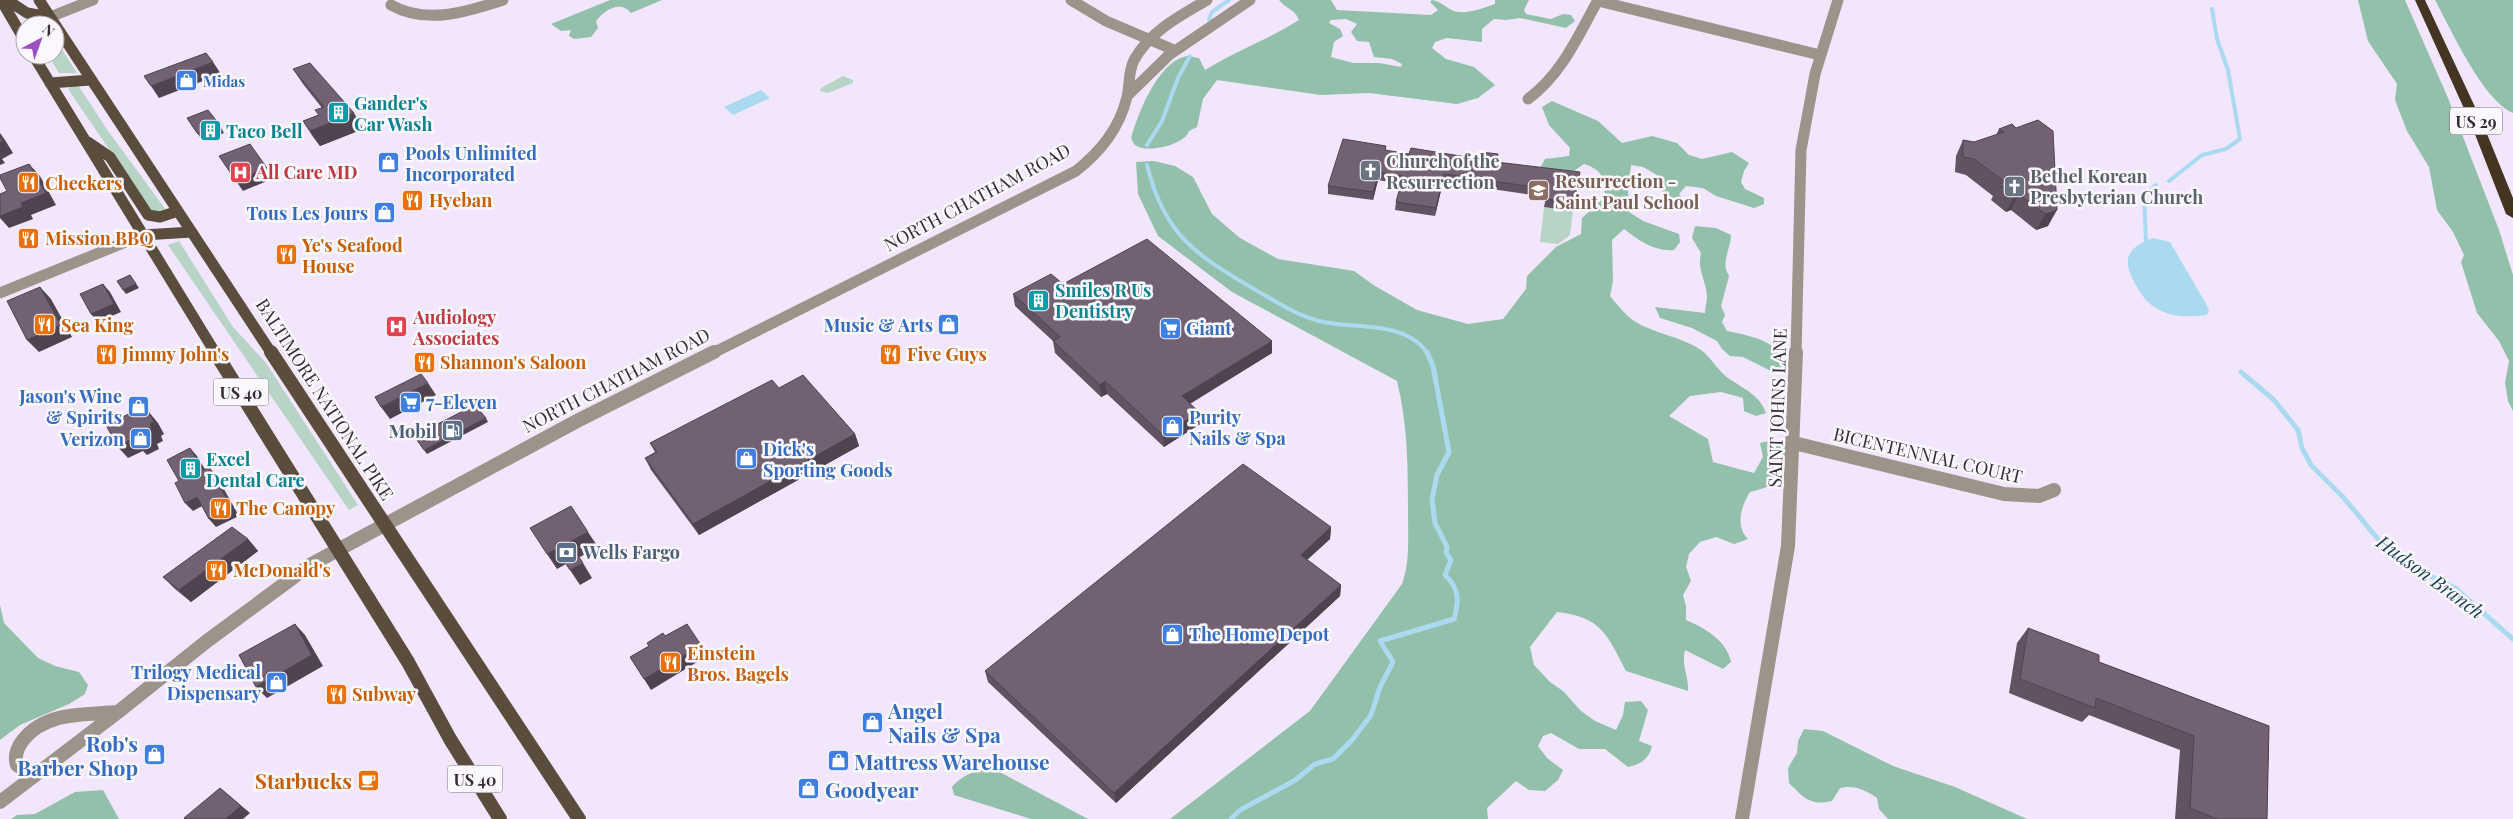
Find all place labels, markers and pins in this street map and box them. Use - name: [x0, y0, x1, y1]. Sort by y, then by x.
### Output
- shop icon: Midas: [175, 69, 199, 93]
- place label: Midas: [203, 71, 245, 91]
- place label: Gander's Car Wash: [354, 91, 432, 136]
- building icon: Gander's Car Wash: [326, 101, 350, 125]
- building icon: Taco Bell: [198, 119, 222, 143]
- place label: Taco Bell: [226, 119, 303, 143]
- place label: Pools Unlimited Incorporated: [405, 141, 537, 186]
- place label: Church of the Resurrection: [1386, 149, 1500, 194]
- shop icon: Pools Unlimited Incorporated: [377, 151, 401, 175]
- church icon: Church of the Resurrection: [1358, 159, 1382, 183]
- hospital icon: All Care MD: [228, 160, 252, 184]
- place label: All Care MD: [255, 160, 358, 184]
- place label: Bethel Korean Presbyterian Church: [2030, 164, 2203, 209]
- place label: Resurrection - Saint Paul School: [1555, 169, 1700, 214]
- restaurant icon: Checkers: [17, 171, 41, 195]
- place label: Checkers: [45, 171, 122, 195]
- church icon: Bethel Korean Presbyterian Church: [2002, 174, 2026, 198]
- school or university icon: Resurrection - Saint Paul School: [1527, 179, 1551, 203]
- restaurant icon: Hyeban: [401, 188, 425, 212]
- place label: Hyeban: [429, 188, 492, 212]
- place label: Tous Les Jours: [247, 201, 368, 225]
- shop icon: Tous Les Jours: [372, 201, 396, 225]
- restaurant icon: Mission BBQ: [17, 226, 41, 250]
- place label: Mission BBQ: [45, 226, 154, 250]
- place label: Ye's Seafood House: [301, 233, 403, 278]
- restaurant icon: Ye's Seafood House: [274, 243, 298, 267]
- place label: Smiles R Us Dentistry: [1055, 278, 1151, 323]
- building icon: Smiles R Us Dentistry: [1027, 288, 1051, 312]
- place label: Audiology Associates: [412, 305, 499, 350]
- restaurant icon: Sea King: [33, 313, 57, 337]
- place label: Sea King: [61, 313, 133, 337]
- place label: Music & Arts: [824, 313, 933, 337]
- shop icon: Music & Arts: [937, 313, 961, 337]
- hospital icon: Audiology Associates: [385, 315, 409, 339]
- supermarket icon: Giant: [1158, 316, 1182, 340]
- place label: Giant: [1186, 316, 1232, 340]
- restaurant icon: Jimmy John's: [94, 342, 118, 366]
- place label: Jimmy John's: [121, 342, 229, 366]
- restaurant icon: Five Guys: [879, 342, 903, 366]
- place label: Five Guys: [907, 342, 987, 366]
- restaurant icon: Shannon's Saloon: [412, 350, 436, 374]
- place label: Shannon's Saloon: [440, 350, 586, 374]
- place label: Jason's Wine & Spirits: [18, 384, 122, 429]
- supermarket icon: 7-Eleven: [398, 390, 422, 414]
- place label: 7-Eleven: [426, 390, 497, 414]
- shop icon: Jason's Wine & Spirits: [126, 394, 150, 418]
- place label: Purity Nails & Spa: [1189, 405, 1286, 450]
- shop icon: Purity Nails & Spa: [1161, 415, 1185, 439]
- place label: Mobil: [389, 419, 437, 443]
- fuel station icon: Mobil: [441, 419, 465, 443]
- place label: Verizon: [59, 427, 124, 451]
- shop icon: Verizon: [128, 427, 152, 451]
- place label: Dick's Sporting Goods: [763, 437, 893, 482]
- place label: Excel Dental Care: [206, 447, 305, 492]
- shop icon: Dick's Sporting Goods: [735, 447, 759, 471]
- building icon: Excel Dental Care: [178, 457, 202, 481]
- restaurant icon: The Canopy: [208, 496, 232, 520]
- place label: The Canopy: [236, 496, 336, 520]
- bank icon: Wells Fargo: [555, 540, 579, 564]
- place label: Wells Fargo: [582, 540, 680, 564]
- restaurant icon: McDonald's: [205, 558, 229, 582]
- place label: McDonald's: [233, 558, 331, 582]
- shop icon: The Home Depot: [1161, 622, 1185, 646]
- place label: The Home Depot: [1189, 622, 1330, 646]
- place label: Einstein Bros. Bagels: [687, 641, 789, 686]
- restaurant icon: Einstein Bros. Bagels: [659, 651, 683, 675]
- place label: Trilogy Medical Dispensary: [131, 660, 262, 705]
- shop icon: Trilogy Medical Dispensary: [265, 670, 289, 694]
- restaurant icon: Subway: [324, 682, 348, 706]
- place label: Subway: [352, 682, 417, 706]
- place label: Angel Nails & Spa: [887, 696, 1001, 748]
- shop icon: Angel Nails & Spa: [860, 710, 884, 734]
- place label: Rob's Barber Shop: [17, 729, 138, 781]
- shop icon: Rob's Barber Shop: [142, 743, 166, 767]
- place label: Mattress Warehouse: [854, 747, 1050, 775]
- shop icon: Mattress Warehouse: [826, 749, 850, 773]
- place label: Starbucks: [255, 766, 352, 794]
- cafe icon: Starbucks: [356, 768, 380, 792]
- place label: Goodyear: [825, 775, 919, 803]
- shop icon: Goodyear: [797, 777, 821, 801]

